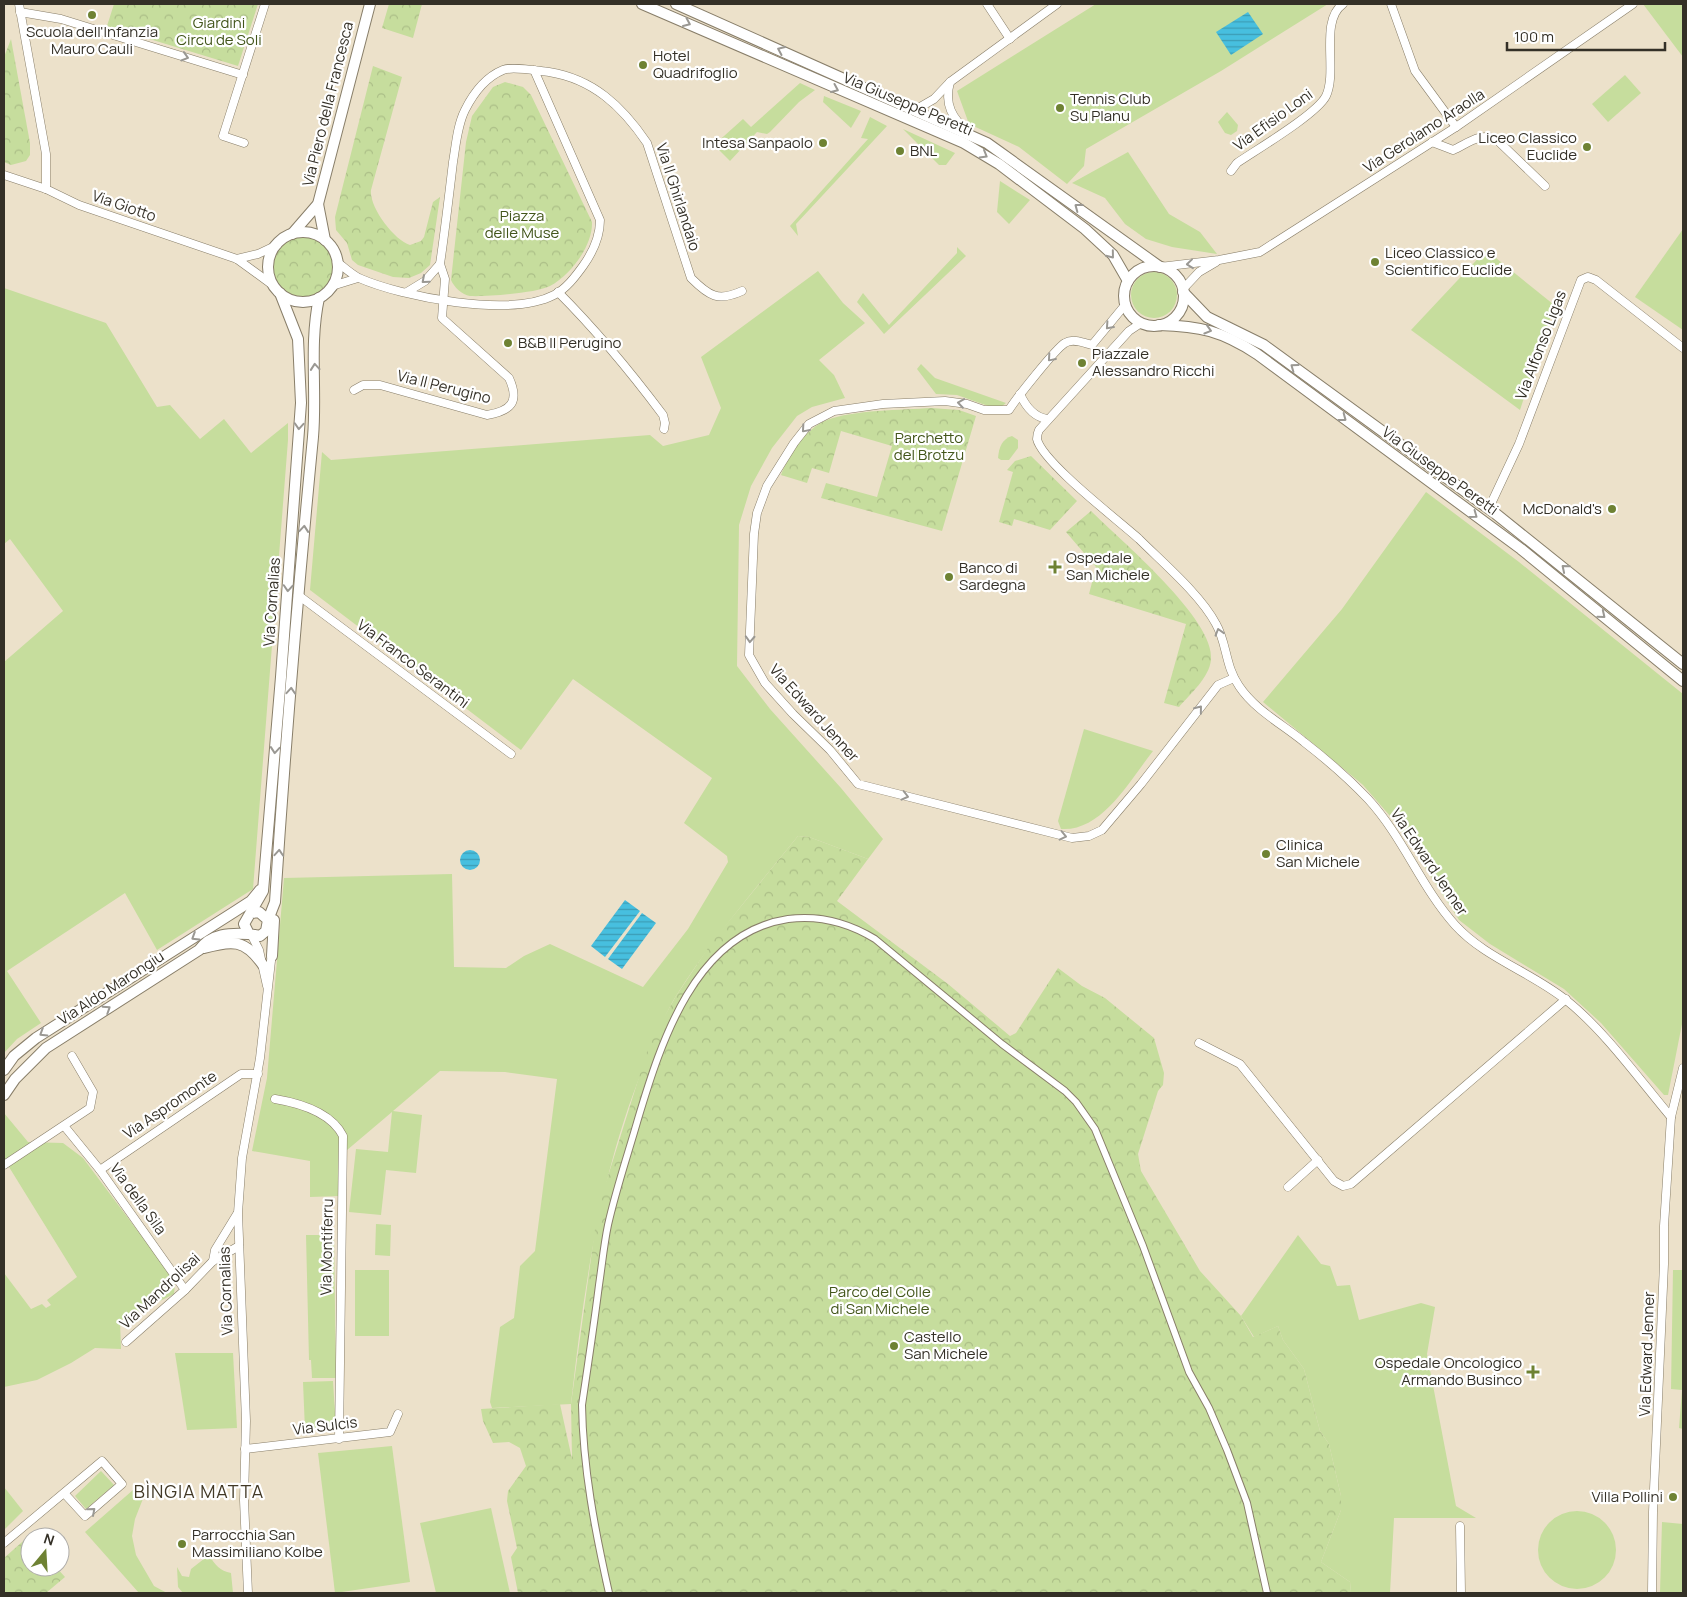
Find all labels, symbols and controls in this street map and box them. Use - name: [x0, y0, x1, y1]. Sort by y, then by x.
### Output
- marker: Scuola dell'Infanzia Mauro Cauli: [86, 9, 98, 21]
- park label: Giardini Circu de Soli: [176, 12, 262, 50]
- one-way arrow: [682, 17, 691, 28]
- street label: Via Piero della Francesca: [297, 19, 358, 189]
- scale bar: [1507, 20, 1664, 52]
- place label: Scuola dell'Infanzia Mauro Cauli: [26, 21, 158, 59]
- text: 100 m: [1514, 26, 1554, 47]
- place label: Hotel Quadrifoglio: [653, 45, 738, 83]
- one-way arrow: [777, 45, 786, 56]
- one-way arrow: [180, 52, 189, 62]
- marker: Hotel Quadrifoglio: [637, 59, 649, 71]
- street label: Via Giuseppe Peretti: [840, 67, 976, 140]
- one-way arrow: [830, 82, 839, 93]
- street label: Via Gerolamo Araolla: [1359, 83, 1488, 178]
- street label: Via Efisio Loni: [1229, 84, 1317, 156]
- place label: Tennis Club Su Planu: [1070, 88, 1151, 126]
- marker: Tennis Club Su Planu: [1054, 102, 1066, 114]
- place label: Liceo Classico Euclide: [1478, 127, 1577, 165]
- place label: Intesa Sanpaolo: [702, 132, 813, 153]
- marker: Intesa Sanpaolo: [817, 137, 829, 149]
- street label: Via Il Ghirlandaio: [651, 140, 706, 254]
- place label: BNL: [910, 140, 937, 161]
- marker: Liceo Classico Euclide: [1581, 141, 1593, 153]
- marker: BNL: [894, 145, 906, 157]
- one-way arrow: [978, 148, 987, 158]
- street label: Via Giotto: [89, 185, 159, 226]
- park label: Piazza delle Muse: [485, 205, 560, 243]
- one-way arrow: [1075, 205, 1084, 213]
- place label: Liceo Classico e Scientifico Euclide: [1385, 242, 1512, 280]
- one-way arrow: [1105, 249, 1113, 258]
- marker: Liceo Classico e Scientifico Euclide: [1369, 256, 1381, 268]
- one-way arrow: [1185, 258, 1193, 269]
- one-way arrow: [421, 274, 430, 283]
- street label: Via Alfonso Ligas: [1510, 287, 1571, 402]
- one-way arrow: [1106, 320, 1115, 329]
- one-way arrow: [1203, 324, 1211, 334]
- place label: B&B Il Perugino: [518, 332, 622, 353]
- marker: B&B Il Perugino: [502, 337, 514, 349]
- place label: Piazzale Alessandro Ricchi: [1092, 343, 1214, 381]
- one-way arrow: [1048, 353, 1057, 362]
- marker: Piazzale Alessandro Ricchi: [1076, 357, 1088, 369]
- one-way arrow: [310, 363, 321, 371]
- one-way arrow: [1290, 364, 1300, 373]
- street label: Via Il Perugino: [395, 365, 493, 408]
- one-way arrow: [956, 399, 965, 409]
- one-way arrow: [1337, 413, 1346, 421]
- street label: Via Giuseppe Peretti: [1378, 421, 1503, 520]
- one-way arrow: [294, 422, 305, 430]
- one-way arrow: [802, 424, 811, 433]
- park label: Parchetto del Brotzu: [894, 427, 964, 465]
- place label: McDonald's: [1523, 498, 1602, 519]
- marker: McDonald's: [1606, 503, 1618, 515]
- one-way arrow: [1468, 509, 1478, 518]
- one-way arrow: [298, 525, 309, 533]
- place label: Ospedale San Michele: [1066, 547, 1150, 585]
- street label: Via Cornalias: [258, 557, 285, 647]
- place label: Banco di Sardegna: [959, 557, 1026, 595]
- marker: Ospedale San Michele: [1048, 560, 1062, 574]
- one-way arrow: [1562, 565, 1571, 573]
- marker: Banco di Sardegna: [943, 571, 955, 583]
- one-way arrow: [282, 584, 293, 592]
- one-way arrow: [1596, 609, 1605, 618]
- street label: Via Franco Serantini: [353, 614, 474, 713]
- one-way arrow: [1214, 628, 1224, 636]
- one-way arrow: [745, 636, 755, 643]
- street label: Via Edward Jenner: [765, 659, 864, 767]
- one-way arrow: [285, 687, 296, 695]
- one-way arrow: [1194, 705, 1203, 714]
- one-way arrow: [270, 746, 281, 754]
- one-way arrow: [901, 790, 910, 801]
- street label: Via Edward Jenner: [1386, 804, 1473, 920]
- one-way arrow: [1058, 830, 1067, 841]
- place label: Clinica San Michele: [1276, 834, 1360, 872]
- marker: Clinica San Michele: [1260, 848, 1272, 860]
- one-way arrow: [273, 849, 284, 857]
- one-way arrow: [191, 931, 201, 940]
- street label: Via Aldo Marongiu: [54, 945, 168, 1030]
- one-way arrow: [102, 1005, 111, 1015]
- one-way arrow: [39, 1027, 49, 1036]
- street label: Via Aspromonte: [119, 1065, 221, 1144]
- street label: Via della Sila: [105, 1158, 172, 1239]
- street label: Via Montiferru: [315, 1198, 338, 1296]
- street label: Via Cornalias: [213, 1246, 238, 1336]
- street label: Via Mandrolisai: [115, 1248, 205, 1333]
- park label: Parco del Colle di San Michele: [829, 1281, 931, 1319]
- street label: Via Edward Jenner: [1634, 1291, 1659, 1417]
- place label: Castello San Michele: [904, 1326, 988, 1364]
- marker: Castello San Michele: [888, 1340, 900, 1352]
- place label: Ospedale Oncologico Armando Businco: [1375, 1352, 1522, 1390]
- marker: Ospedale Oncologico Armando Businco: [1526, 1365, 1540, 1379]
- street label: Via Sulcis: [292, 1411, 358, 1440]
- district label: BÌNGIA MATTA: [134, 1479, 264, 1503]
- place label: Villa Pollini: [1592, 1486, 1663, 1507]
- marker: Villa Pollini: [1667, 1491, 1679, 1503]
- one-way arrow: [86, 1507, 95, 1516]
- place label: Parrocchia San Massimiliano Kolbe: [192, 1524, 323, 1562]
- north arrow: [20, 1527, 70, 1577]
- text: N: [41, 1529, 57, 1550]
- marker: Parrocchia San Massimiliano Kolbe: [176, 1538, 188, 1550]

